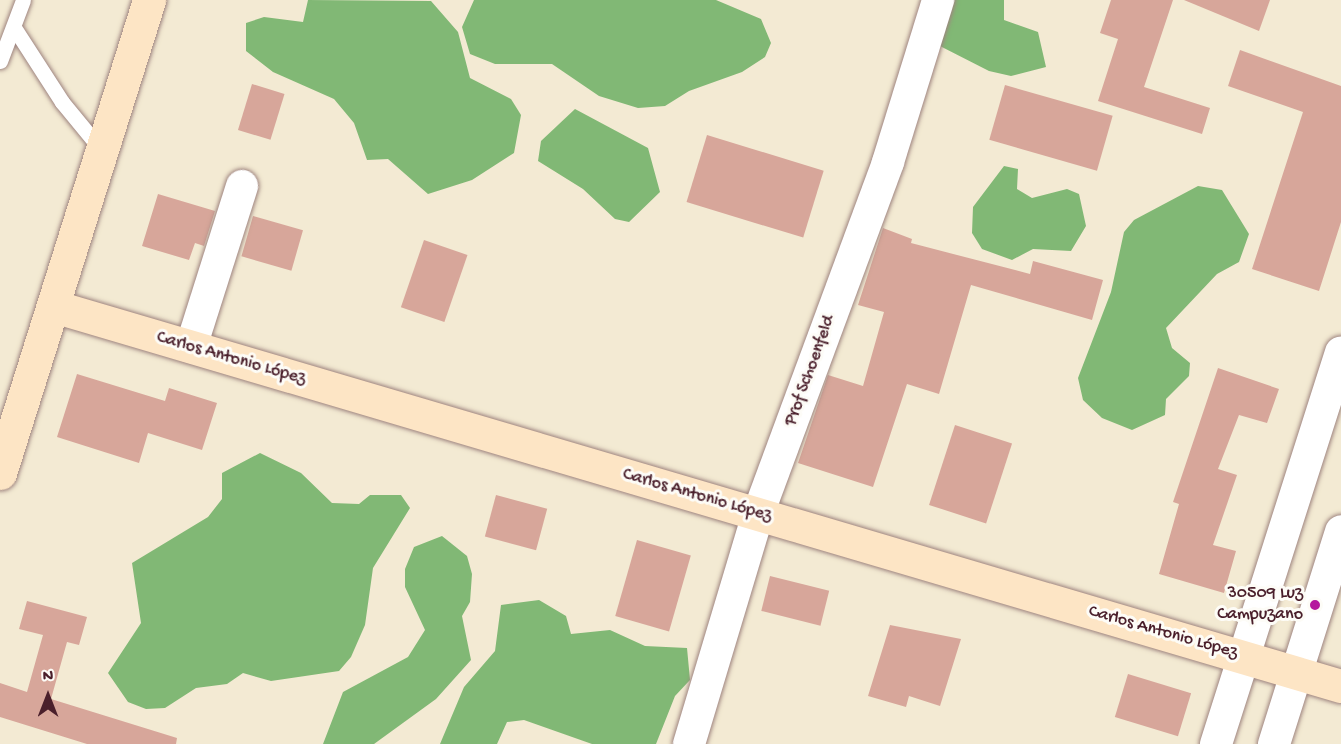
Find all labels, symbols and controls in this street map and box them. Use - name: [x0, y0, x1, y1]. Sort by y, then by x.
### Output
- street label: Prof Schoenfeld: [781, 313, 841, 429]
- street label: Carlos Antonio López: [154, 327, 308, 391]
- street label: Carlos Antonio López: [620, 464, 774, 528]
- place label: 30509 Luz Campuzano: [1217, 584, 1303, 626]
- marker: 30509 Luz Campuzano: [1308, 598, 1322, 612]
- street label: Carlos Antonio López: [1086, 601, 1240, 665]
- north arrow: [18, 666, 78, 726]
- text: N: [43, 668, 53, 687]

